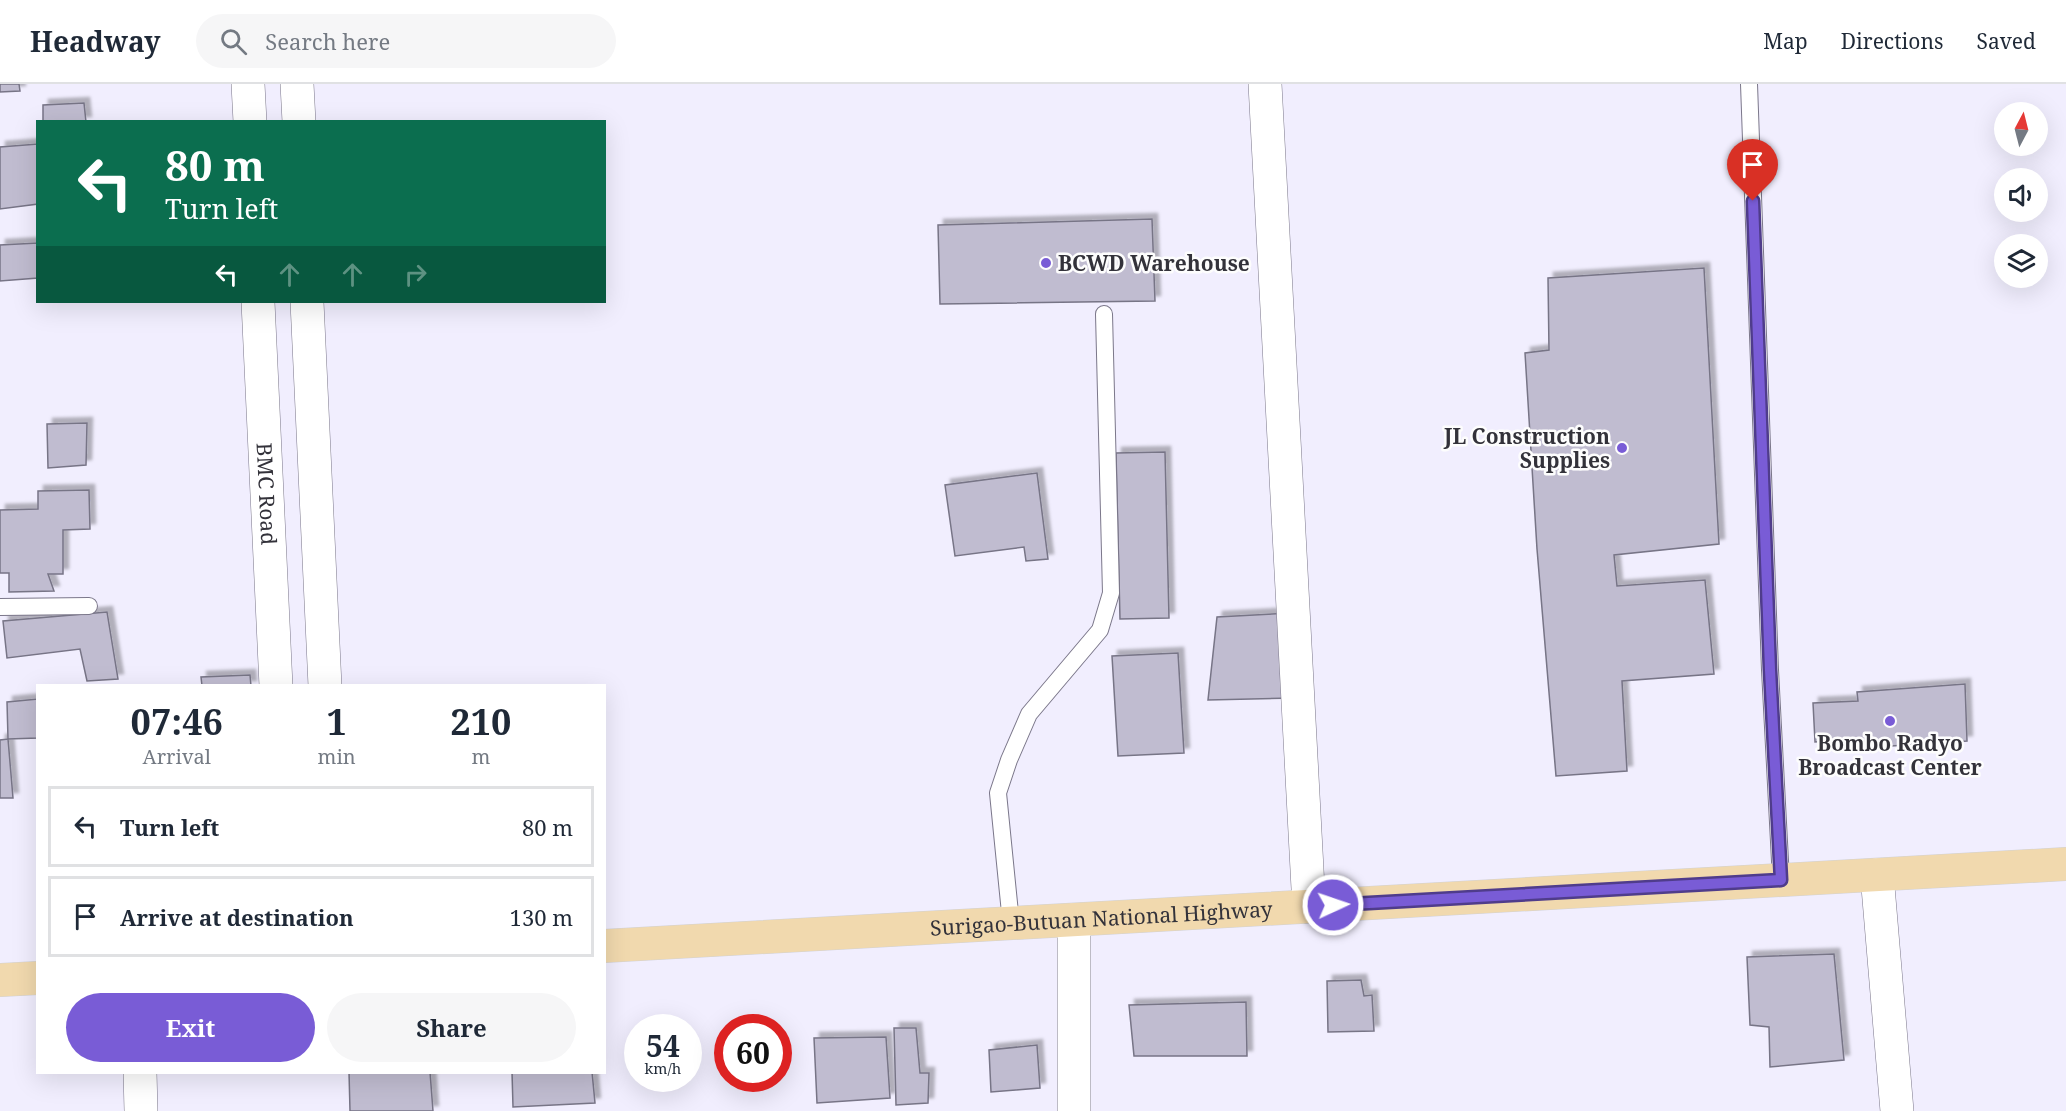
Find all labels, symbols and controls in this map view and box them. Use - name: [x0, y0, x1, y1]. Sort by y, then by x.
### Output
- search box: [196, 14, 616, 68]
- text: Headway: [30, 22, 160, 60]
- icon: search: [217, 25, 250, 58]
- text: Search here: [265, 26, 390, 56]
- text: Map: [1763, 27, 1808, 55]
- text: Directions: [1841, 27, 1943, 55]
- text: Saved: [1976, 27, 2036, 55]
- north arrow: [1994, 102, 2048, 156]
- map controls: [1994, 102, 2048, 288]
- text: 80 m: [165, 136, 265, 193]
- pin: [1727, 139, 1778, 201]
- icon: left: [66, 144, 144, 222]
- icon: arrive: [1736, 148, 1769, 181]
- button: sound: [1994, 168, 2048, 222]
- text: Turn left: [165, 190, 278, 227]
- button: layers: [1994, 234, 2048, 288]
- place label: BCWD Warehouse: [1058, 249, 1250, 277]
- marker: BCWD Warehouse: [1039, 256, 1053, 270]
- icon: left: [210, 258, 243, 291]
- icon: ahead: [273, 258, 306, 291]
- icon: ahead: [336, 258, 369, 291]
- icon: right: [399, 258, 432, 291]
- place label: JL Construction Supplies: [1443, 422, 1610, 474]
- marker: JL Construction Supplies: [1615, 441, 1629, 455]
- street label: BMC Road: [251, 442, 283, 546]
- text: 07:46: [131, 697, 223, 746]
- text: 1: [326, 697, 347, 746]
- text: 210: [450, 697, 511, 746]
- marker: Bombo Radyo Broadcast Center: [1883, 714, 1897, 728]
- place label: Bombo Radyo Broadcast Center: [1798, 729, 1982, 781]
- text: Arrival: [143, 743, 211, 770]
- text: min: [318, 743, 356, 770]
- text: m: [471, 743, 490, 770]
- icon: left: [69, 810, 102, 843]
- text: Turn left: [120, 812, 219, 842]
- text: 80 m: [522, 812, 573, 842]
- position arrow: [1301, 873, 1365, 937]
- street label: Surigao-Butuan National Highway: [929, 895, 1273, 942]
- icon: arrive: [69, 900, 102, 933]
- text: Arrive at destination: [120, 902, 354, 932]
- text: 130 m: [510, 902, 573, 932]
- button: Exit: [66, 993, 315, 1062]
- button: Share: [327, 993, 576, 1062]
- speed limit sign: 60: [714, 1014, 792, 1092]
- text: 54: [646, 1025, 680, 1066]
- text: km/h: [645, 1058, 681, 1078]

